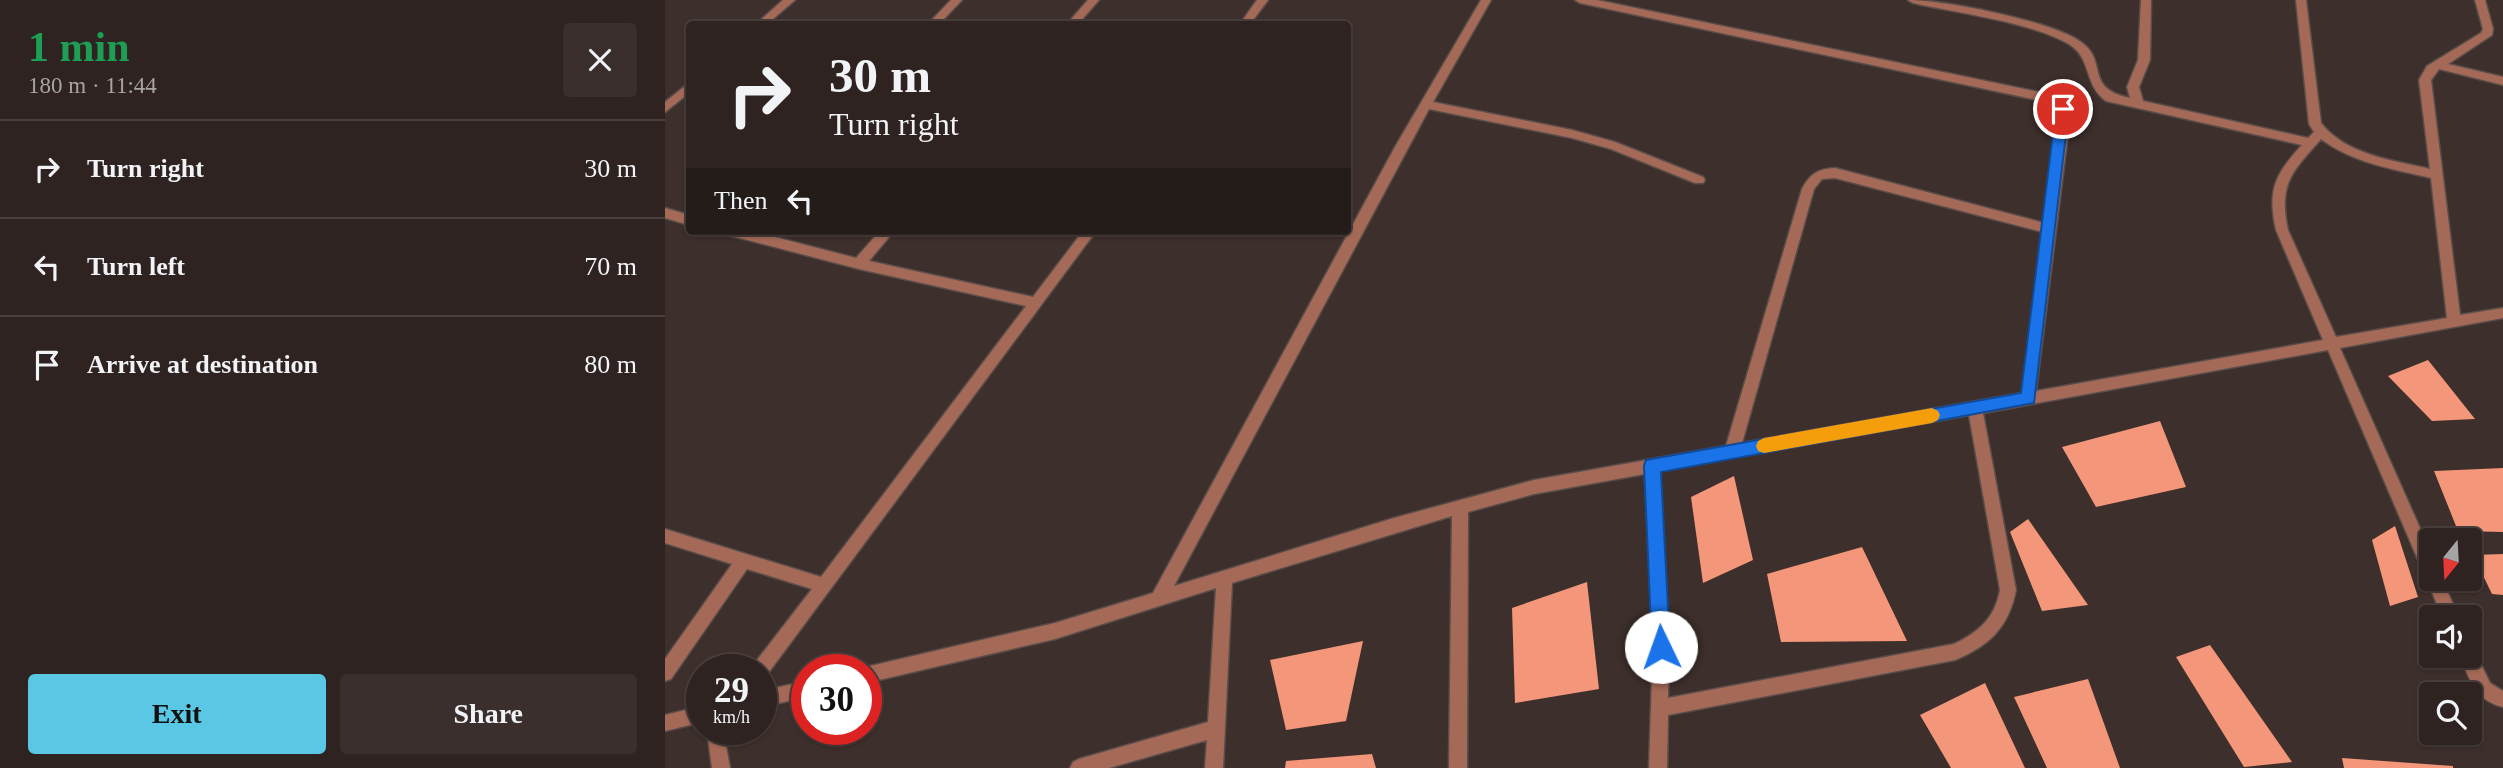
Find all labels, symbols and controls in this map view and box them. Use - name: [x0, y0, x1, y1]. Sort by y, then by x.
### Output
- button: close: [563, 23, 637, 97]
- text: 1 min: [28, 24, 130, 70]
- text: 30 m: [829, 48, 931, 103]
- icon: right: [714, 49, 805, 140]
- text: 180 m · 11:44: [28, 73, 157, 98]
- pin: [2033, 79, 2093, 139]
- icon: arrive: [2044, 90, 2082, 128]
- text: Turn right: [829, 106, 959, 142]
- icon: right: [28, 150, 66, 188]
- text: Turn right: [87, 154, 204, 183]
- text: 30 m: [584, 154, 637, 183]
- icon: left: [781, 182, 819, 220]
- text: Then: [714, 186, 767, 215]
- icon: left: [28, 248, 66, 286]
- text: Turn left: [87, 252, 185, 281]
- text: 70 m: [584, 252, 637, 281]
- icon: arrive: [28, 346, 66, 384]
- text: Arrive at destination: [87, 350, 318, 379]
- text: 80 m: [584, 350, 637, 379]
- north arrow: [2419, 528, 2481, 592]
- map controls: [2419, 528, 2482, 745]
- button: sound: [2419, 605, 2482, 668]
- position arrow: [1624, 610, 1698, 684]
- speed limit sign: 30: [791, 654, 882, 745]
- text: 29: [714, 671, 749, 710]
- button: Exit: [28, 674, 326, 754]
- button: Share: [340, 674, 637, 754]
- button: search: [2419, 682, 2482, 745]
- text: km/h: [713, 707, 750, 727]

